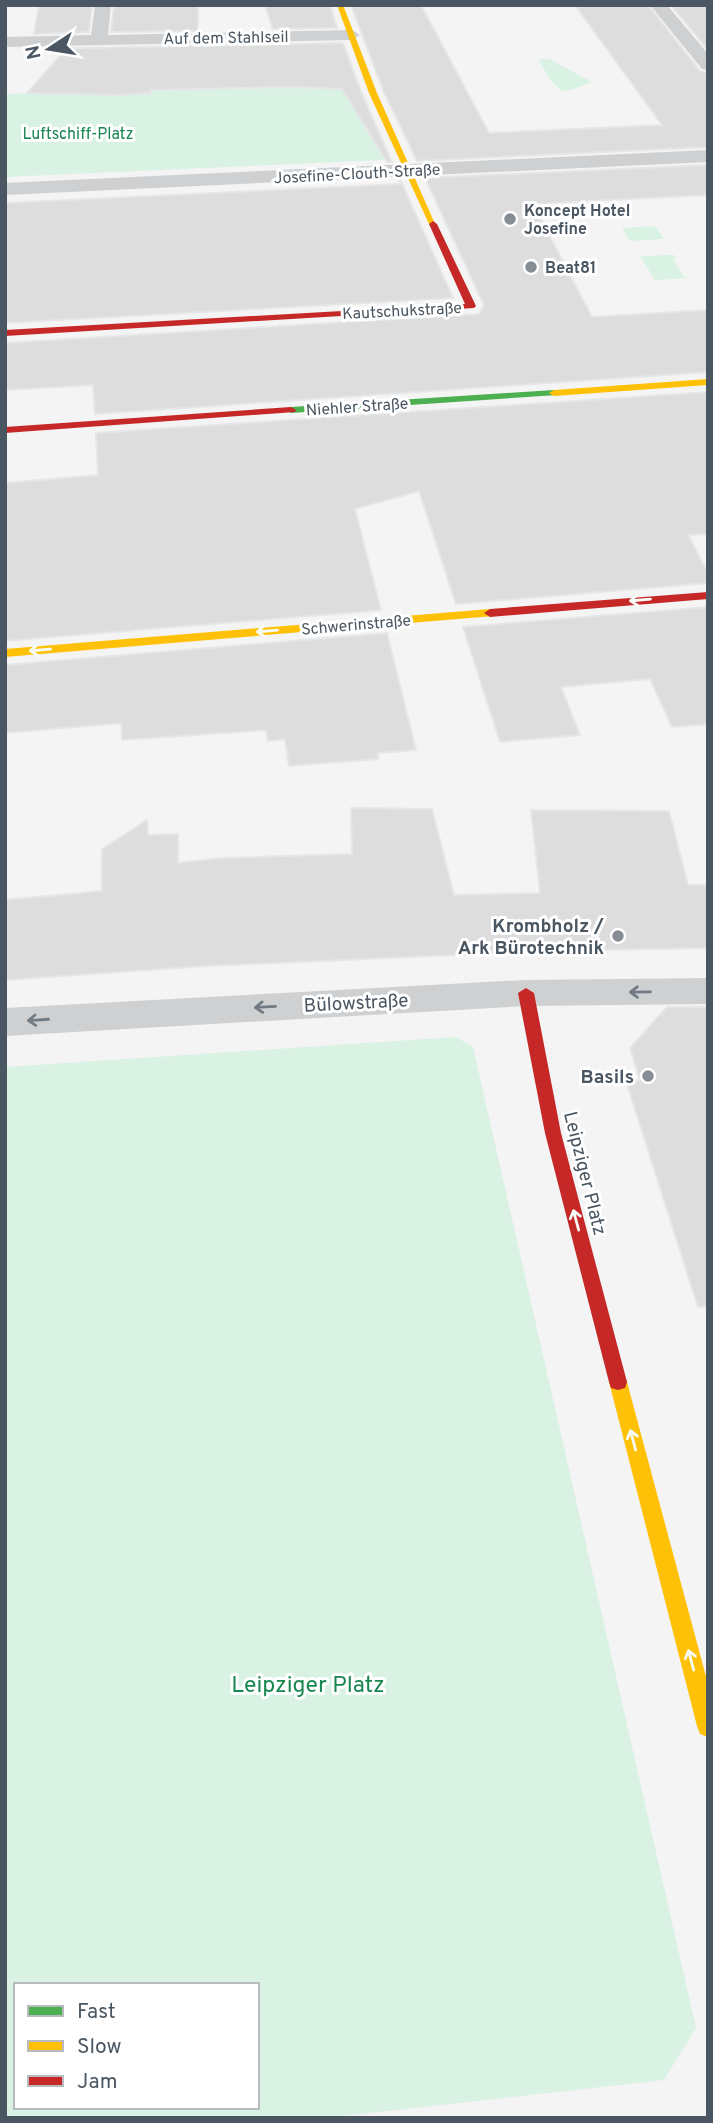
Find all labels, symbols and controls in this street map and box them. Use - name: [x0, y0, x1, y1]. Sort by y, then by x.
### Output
- north arrow: [14, 14, 84, 84]
- street label: Auf dem Stahlseil: [163, 28, 289, 50]
- text: N: [21, 43, 47, 61]
- park label: Luftschiff-Platz: [22, 125, 134, 145]
- street label: Josefine-Clouth-Straße: [273, 161, 441, 189]
- place label: Koncept Hotel Josefine: [524, 202, 630, 240]
- marker: Koncept Hotel Josefine: [502, 211, 518, 227]
- marker: Beat81: [523, 259, 539, 275]
- place label: Beat81: [545, 259, 596, 279]
- street label: Kautschukstraße: [342, 299, 462, 325]
- street label: Niehler Straße: [305, 394, 409, 422]
- one-way arrow: [629, 594, 652, 607]
- street label: Schwerinstraße: [301, 611, 412, 641]
- one-way arrow: [256, 625, 278, 638]
- one-way arrow: [29, 644, 52, 657]
- place label: Krombholz / Ark Bürotechnik: [458, 915, 604, 961]
- marker: Krombholz / Ark Bürotechnik: [610, 928, 626, 944]
- one-way arrow: [628, 985, 651, 998]
- street label: Bülowstraße: [303, 989, 409, 1019]
- one-way arrow: [254, 1000, 277, 1013]
- one-way arrow: [27, 1014, 50, 1027]
- place label: Basils: [581, 1066, 634, 1090]
- marker: Basils: [640, 1068, 656, 1084]
- street label: Leipziger Platz: [557, 1109, 611, 1238]
- one-way arrow: [569, 1209, 582, 1232]
- one-way arrow: [626, 1429, 639, 1452]
- one-way arrow: [683, 1649, 696, 1671]
- park label: Leipziger Platz: [231, 1672, 385, 1701]
- legend: [14, 1983, 259, 2109]
- text: Fast: [77, 1999, 116, 2026]
- text: Slow: [77, 2034, 122, 2061]
- text: Jam: [77, 2069, 118, 2096]

